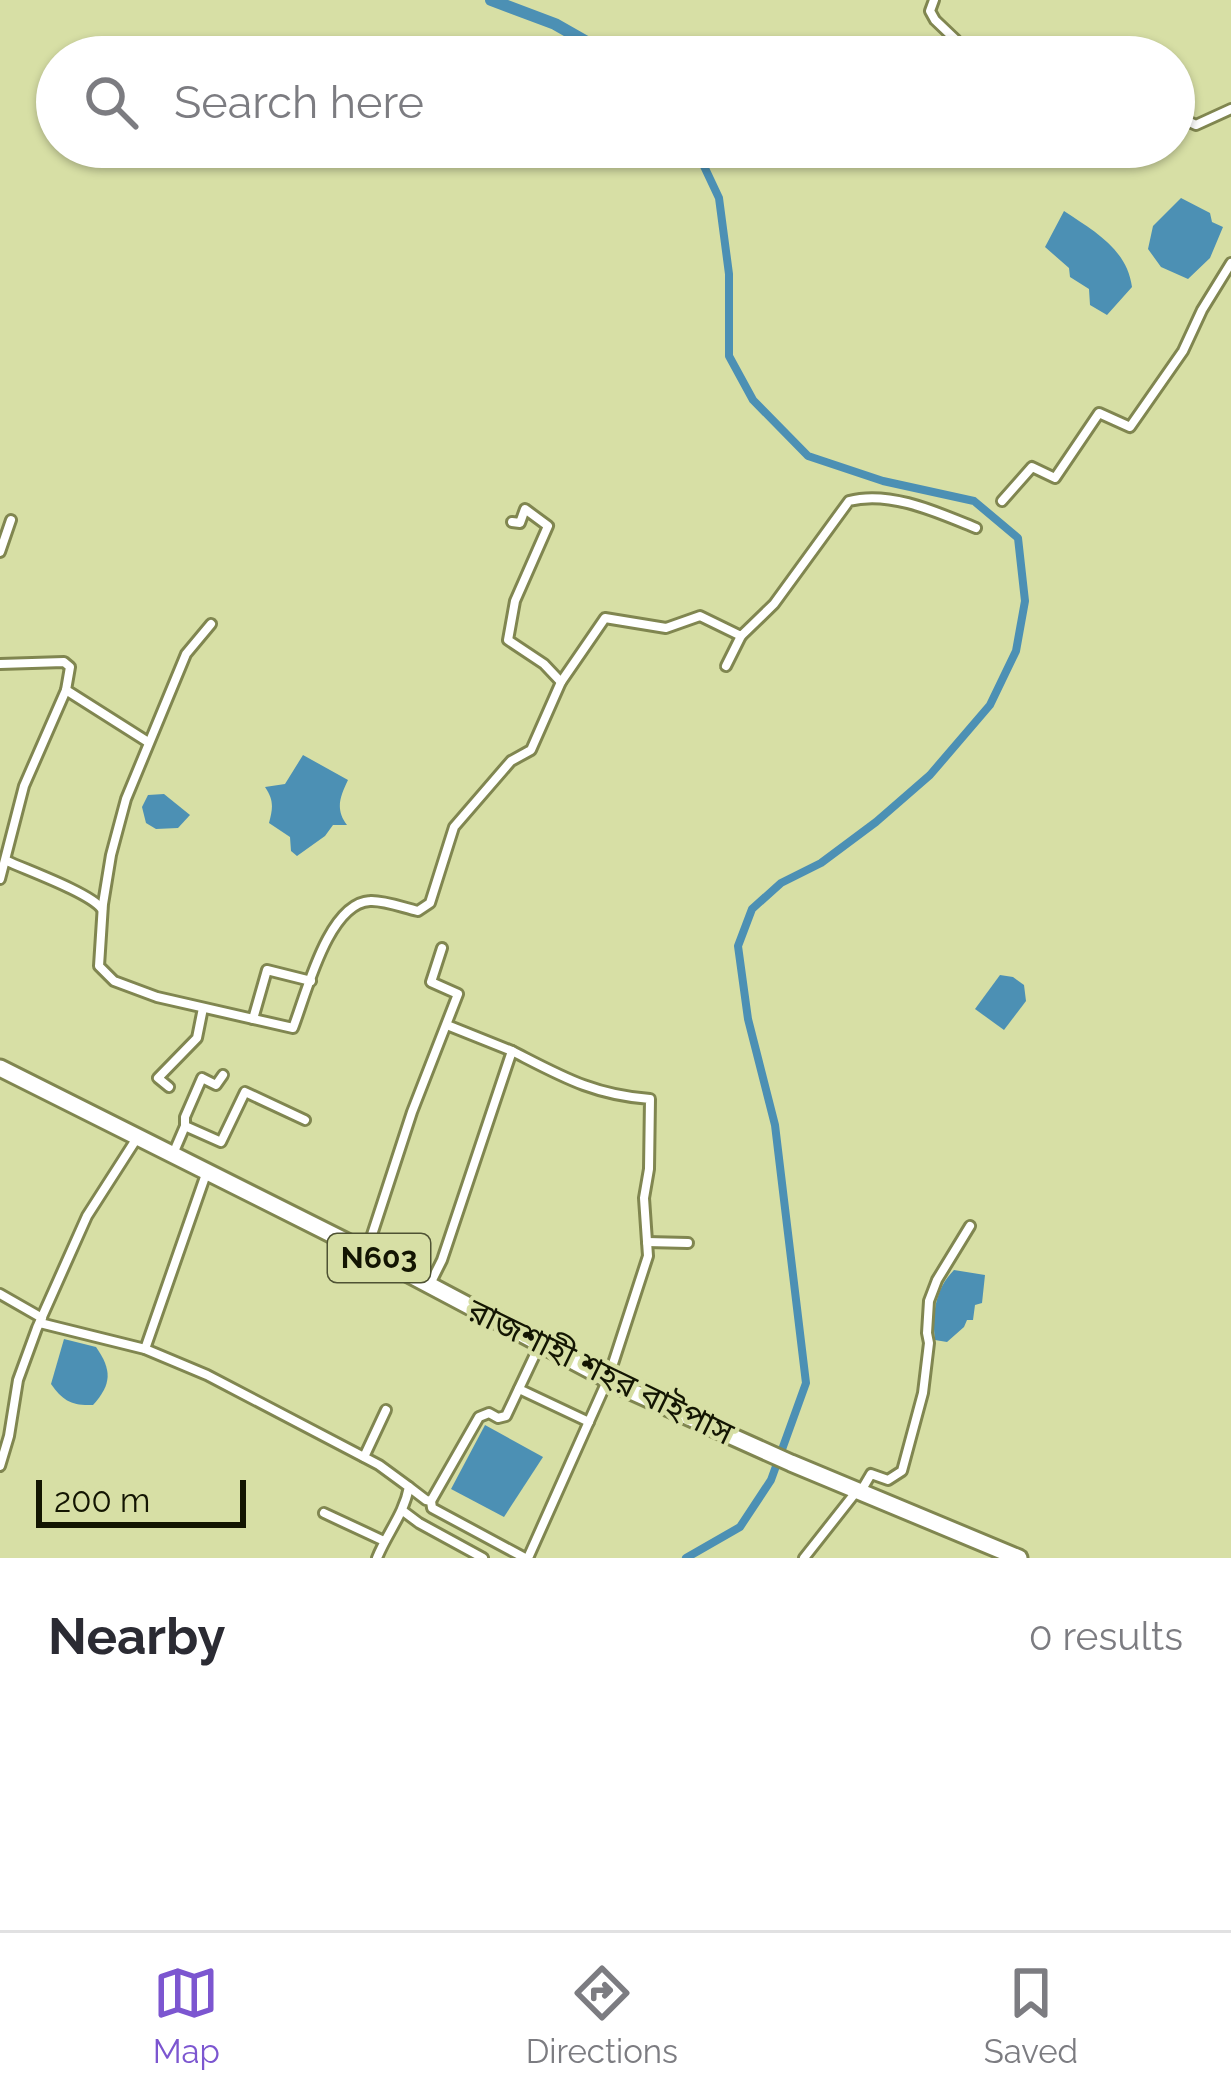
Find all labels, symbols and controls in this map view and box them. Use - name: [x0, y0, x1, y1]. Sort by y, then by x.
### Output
- search box: [36, 36, 1195, 168]
- icon: search: [78, 69, 144, 135]
- text: Search here: [174, 76, 424, 129]
- road number: N603: [328, 1234, 430, 1282]
- street label: রাজশাহী শহর বাইপাস: [461, 1290, 740, 1453]
- scale bar: [36, 1474, 246, 1527]
- text: 200 m: [54, 1481, 150, 1520]
- text: Nearby: [48, 1606, 225, 1666]
- text: 0 results: [1029, 1613, 1183, 1659]
- tab: Map: [153, 1960, 220, 2071]
- tab: Directions: [526, 1960, 678, 2071]
- tab: Saved: [984, 1960, 1078, 2071]

